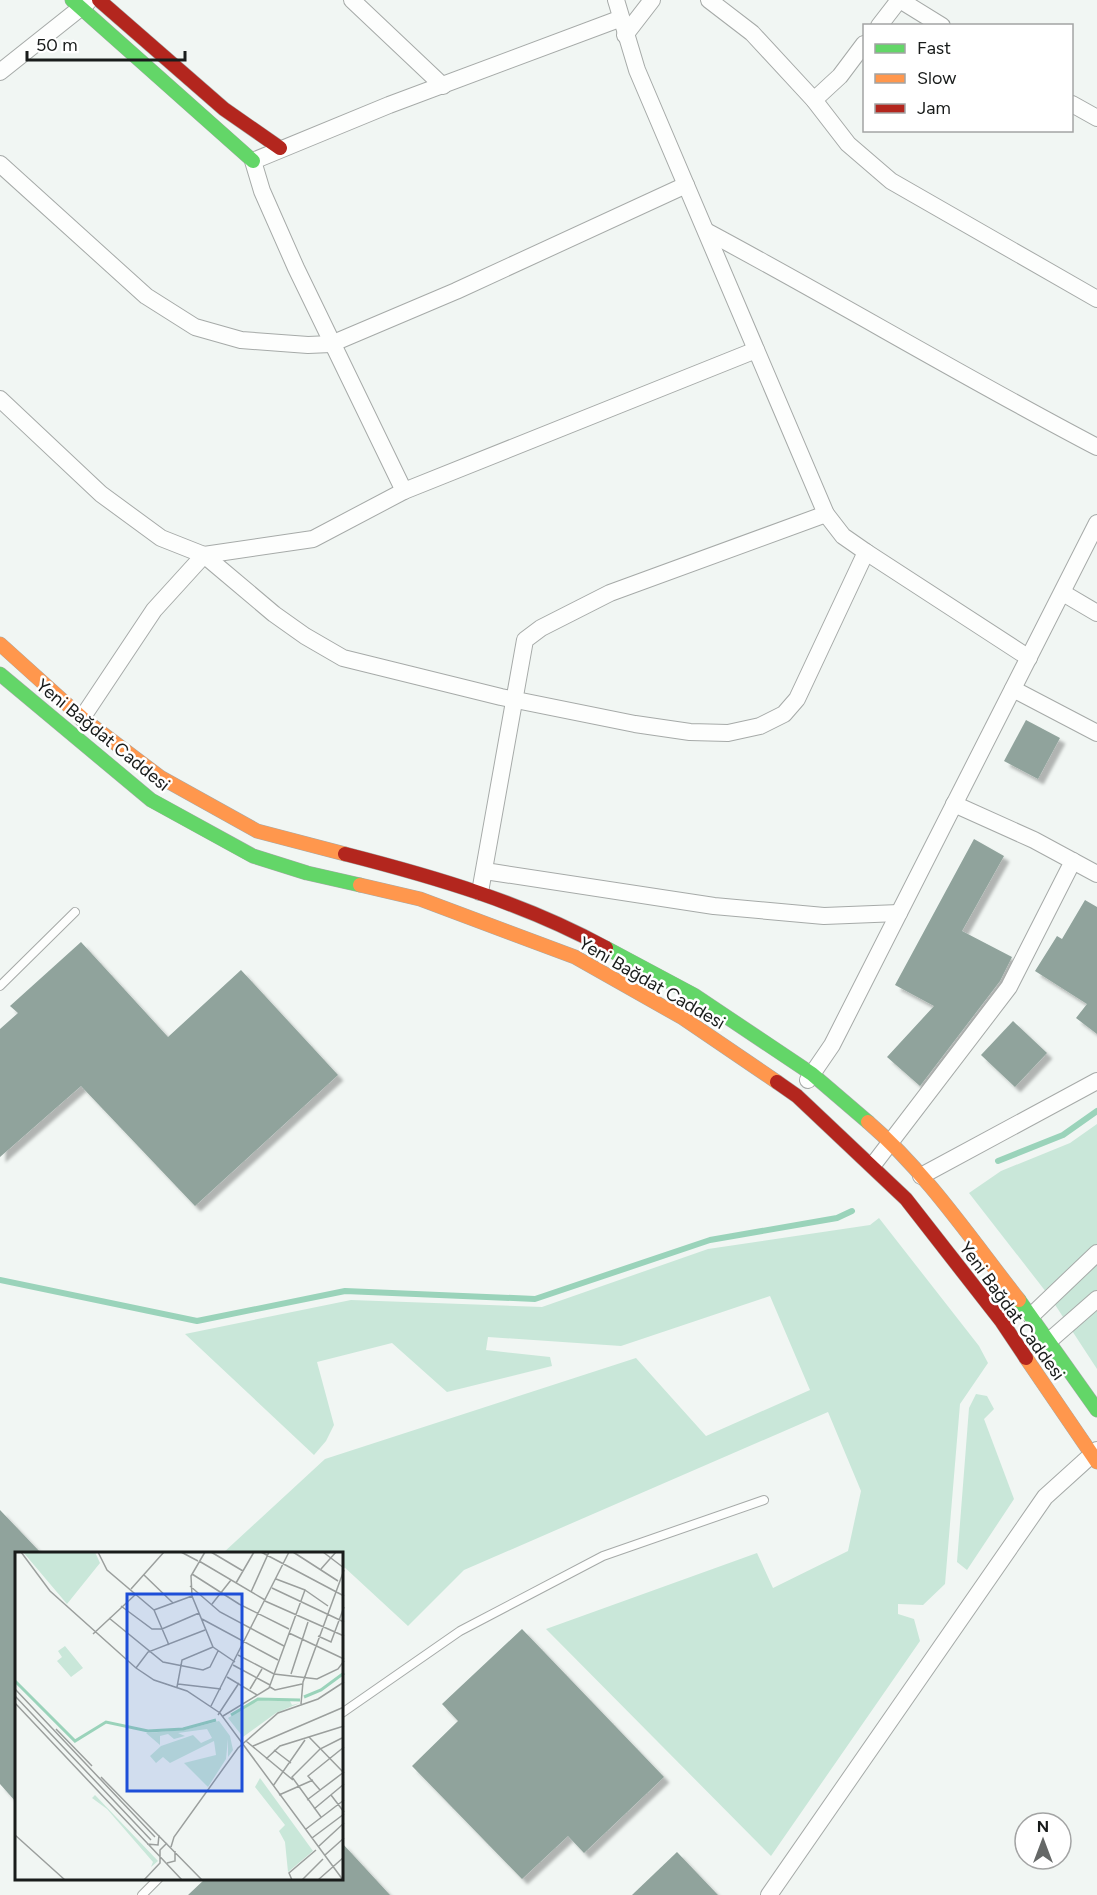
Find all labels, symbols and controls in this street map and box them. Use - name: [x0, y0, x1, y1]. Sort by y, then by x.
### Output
- scale bar: [27, 24, 184, 62]
- legend: [863, 24, 1073, 132]
- text: 50 m: [36, 34, 78, 56]
- text: Fast: [917, 37, 951, 59]
- text: Slow: [917, 67, 956, 89]
- text: Jam: [917, 97, 951, 119]
- street label: Yeni Bağdat Caddesi: [32, 674, 174, 796]
- street label: Yeni Bağdat Caddesi: [575, 932, 729, 1034]
- street label: Yeni Bağdat Caddesi: [954, 1238, 1070, 1384]
- inset map: [15, 1552, 344, 1880]
- north arrow: [1013, 1811, 1073, 1871]
- text: N: [1037, 1817, 1049, 1836]

